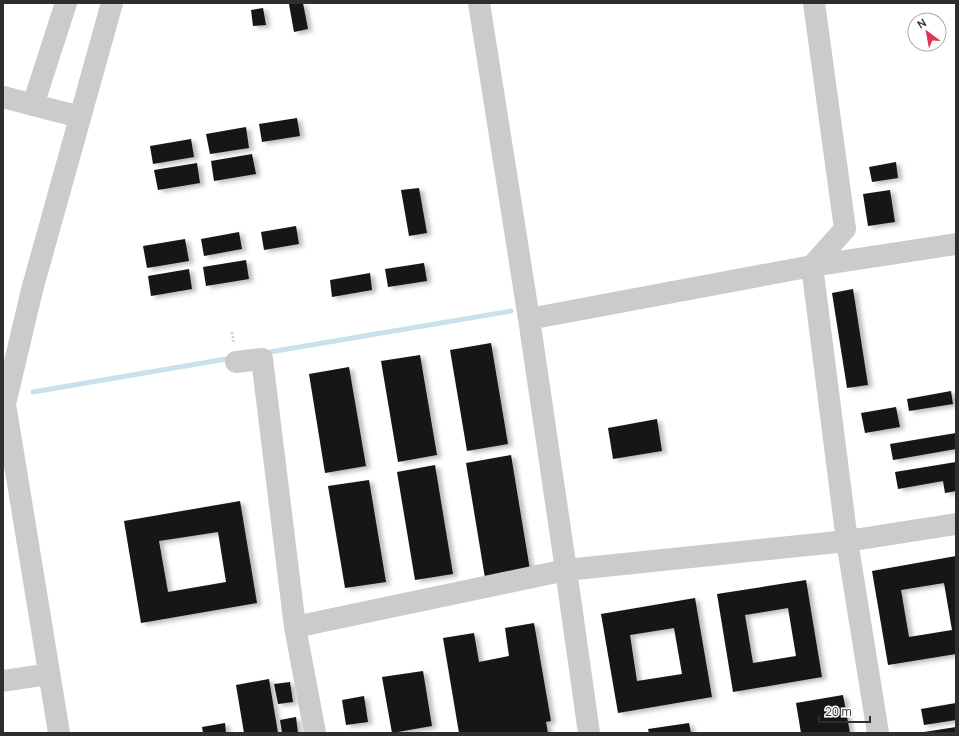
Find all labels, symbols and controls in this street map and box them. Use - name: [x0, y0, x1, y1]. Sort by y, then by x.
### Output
- north arrow: [907, 12, 947, 52]
- text: N: [914, 15, 929, 32]
- scale bar: [819, 698, 870, 724]
- text: 20 m: [825, 703, 852, 720]

